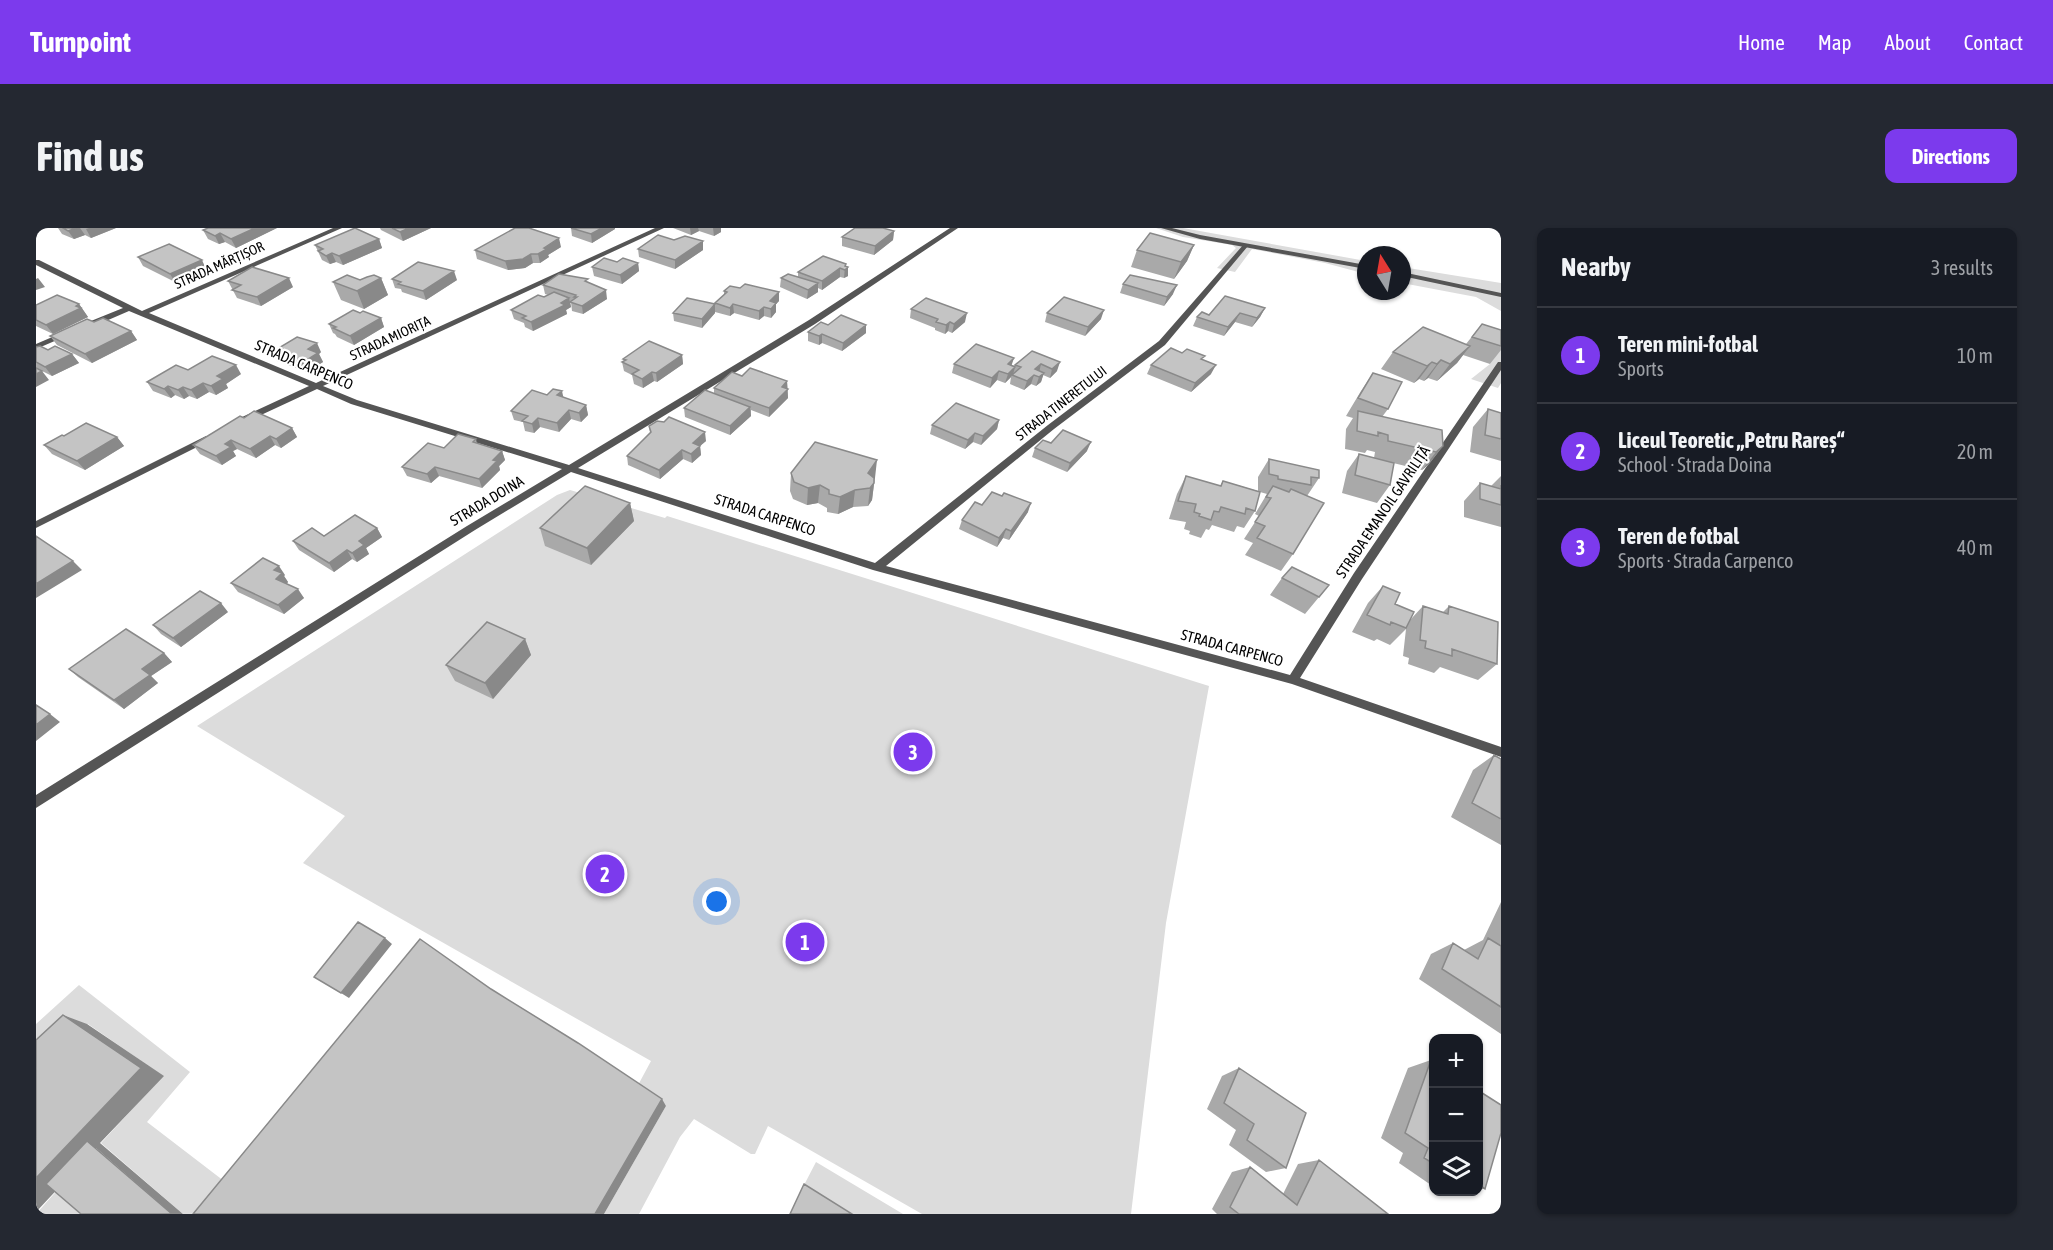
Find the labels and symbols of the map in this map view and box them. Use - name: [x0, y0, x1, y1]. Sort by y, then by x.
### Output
- street label: STRADA MĂRȚIȘOR: [171, 237, 266, 292]
- north arrow: [1357, 246, 1411, 300]
- street label: STRADA MIORIȚA: [347, 312, 433, 364]
- street label: STRADA CARPENCO: [253, 336, 356, 393]
- street label: STRADA TINERETULUI: [1012, 363, 1110, 443]
- street label: STRADA EMANOIL GAVRILIȚĂ: [1332, 442, 1433, 581]
- street label: STRADA DOINA: [447, 472, 527, 529]
- street label: STRADA CARPENCO: [713, 490, 818, 539]
- street label: STRADA CARPENCO: [1179, 626, 1285, 669]
- pin: 3: [894, 730, 932, 774]
- pin: 2: [586, 852, 624, 896]
- your location: [702, 887, 731, 916]
- pin: 1: [786, 920, 824, 964]

